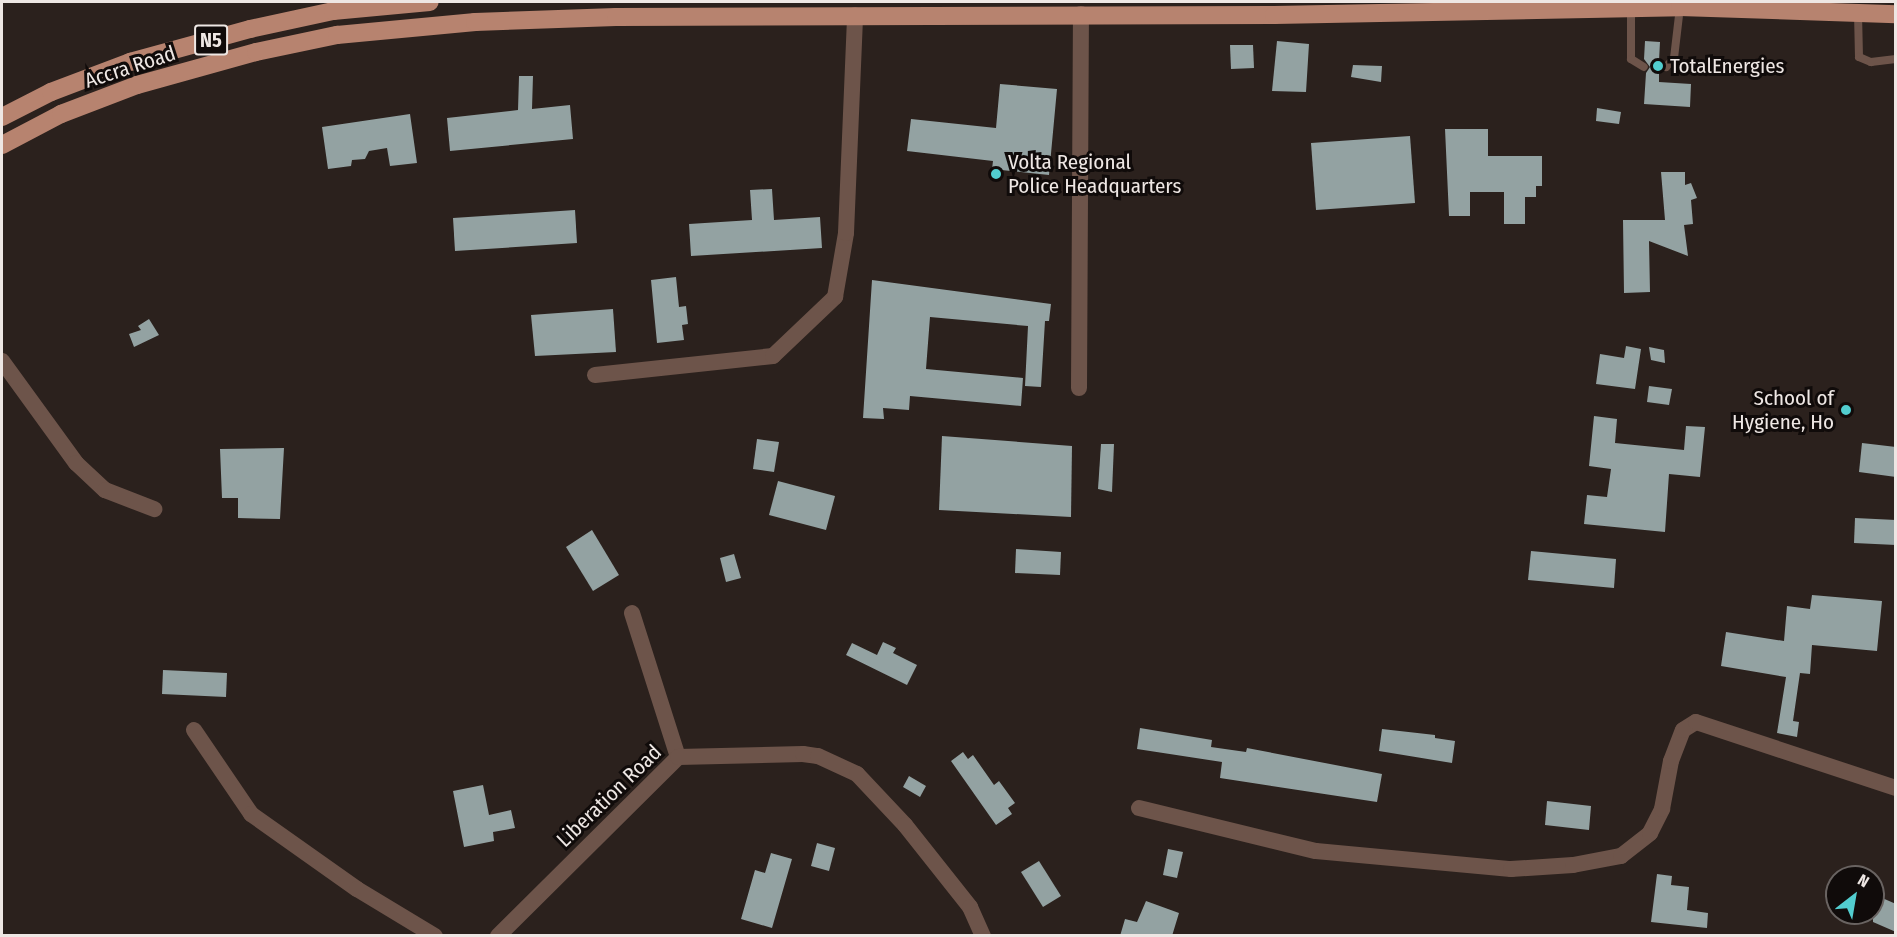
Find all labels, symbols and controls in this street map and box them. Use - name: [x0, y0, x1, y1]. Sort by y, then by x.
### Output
- road number: N5: [193, 23, 229, 57]
- street label: Accra Road: [81, 40, 179, 94]
- place label: TotalEnergies: [1670, 53, 1785, 79]
- marker: TotalEnergies: [1651, 59, 1665, 73]
- place label: Volta Regional Police Headquarters: [1008, 149, 1181, 199]
- marker: Volta Regional Police Headquarters: [989, 167, 1003, 181]
- place label: School of Hygiene, Ho: [1732, 385, 1834, 435]
- marker: School of Hygiene, Ho: [1839, 403, 1853, 417]
- street label: Liberation Road: [551, 740, 667, 852]
- north arrow: [1825, 865, 1885, 925]
- text: N: [1854, 870, 1873, 891]

